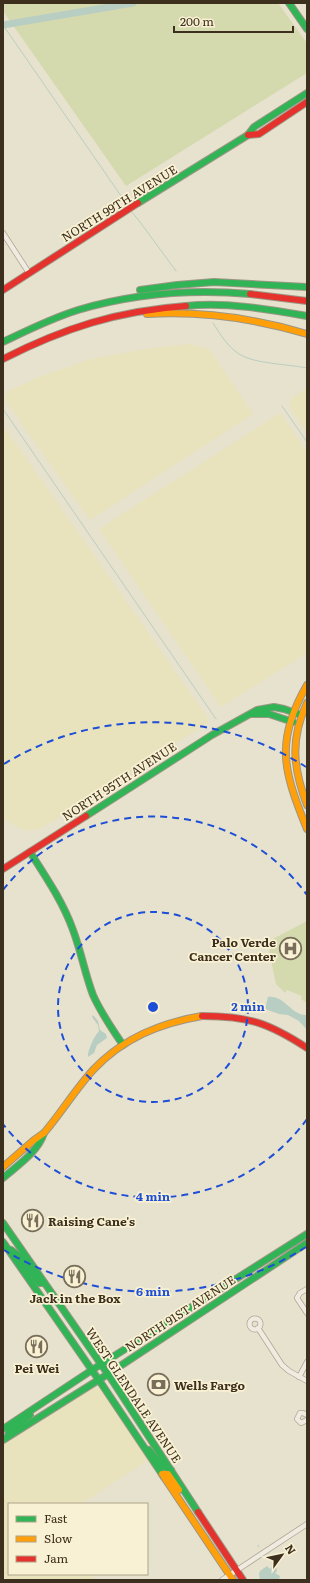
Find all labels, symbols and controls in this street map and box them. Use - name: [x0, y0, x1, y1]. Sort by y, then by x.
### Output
- scale bar: [174, 8, 293, 34]
- text: 200 m: [180, 12, 214, 30]
- street label: NORTH 99TH AVENUE: [58, 160, 181, 246]
- street label: NORTH 95TH AVENUE: [58, 737, 180, 825]
- place label: Palo Verde Cancer Center: [189, 933, 276, 965]
- hospital icon: Palo Verde Cancer Center: [278, 936, 304, 962]
- text: 2 min: [231, 997, 265, 1015]
- centre of rings: [146, 1000, 160, 1014]
- text: 4 min: [136, 1187, 171, 1205]
- restaurant icon: Raising Cane's: [19, 1208, 45, 1234]
- place label: Raising Cane's: [48, 1212, 135, 1230]
- restaurant icon: Jack in the Box: [62, 1264, 88, 1290]
- street label: NORTH 91ST AVENUE: [121, 1270, 239, 1356]
- text: 6 min: [136, 1282, 171, 1300]
- place label: Jack in the Box: [30, 1289, 121, 1307]
- street label: WEST GLENDALE AVENUE: [82, 1324, 186, 1467]
- restaurant icon: Pei Wei: [24, 1334, 50, 1360]
- place label: Pei Wei: [15, 1359, 60, 1377]
- bank icon: Wells Fargo: [145, 1372, 171, 1398]
- place label: Wells Fargo: [174, 1376, 246, 1394]
- legend: [8, 1503, 148, 1575]
- text: Fast: [44, 1509, 68, 1527]
- text: Slow: [44, 1529, 73, 1547]
- north arrow: [262, 1535, 302, 1575]
- text: N: [282, 1541, 300, 1557]
- text: Jam: [44, 1549, 69, 1567]

